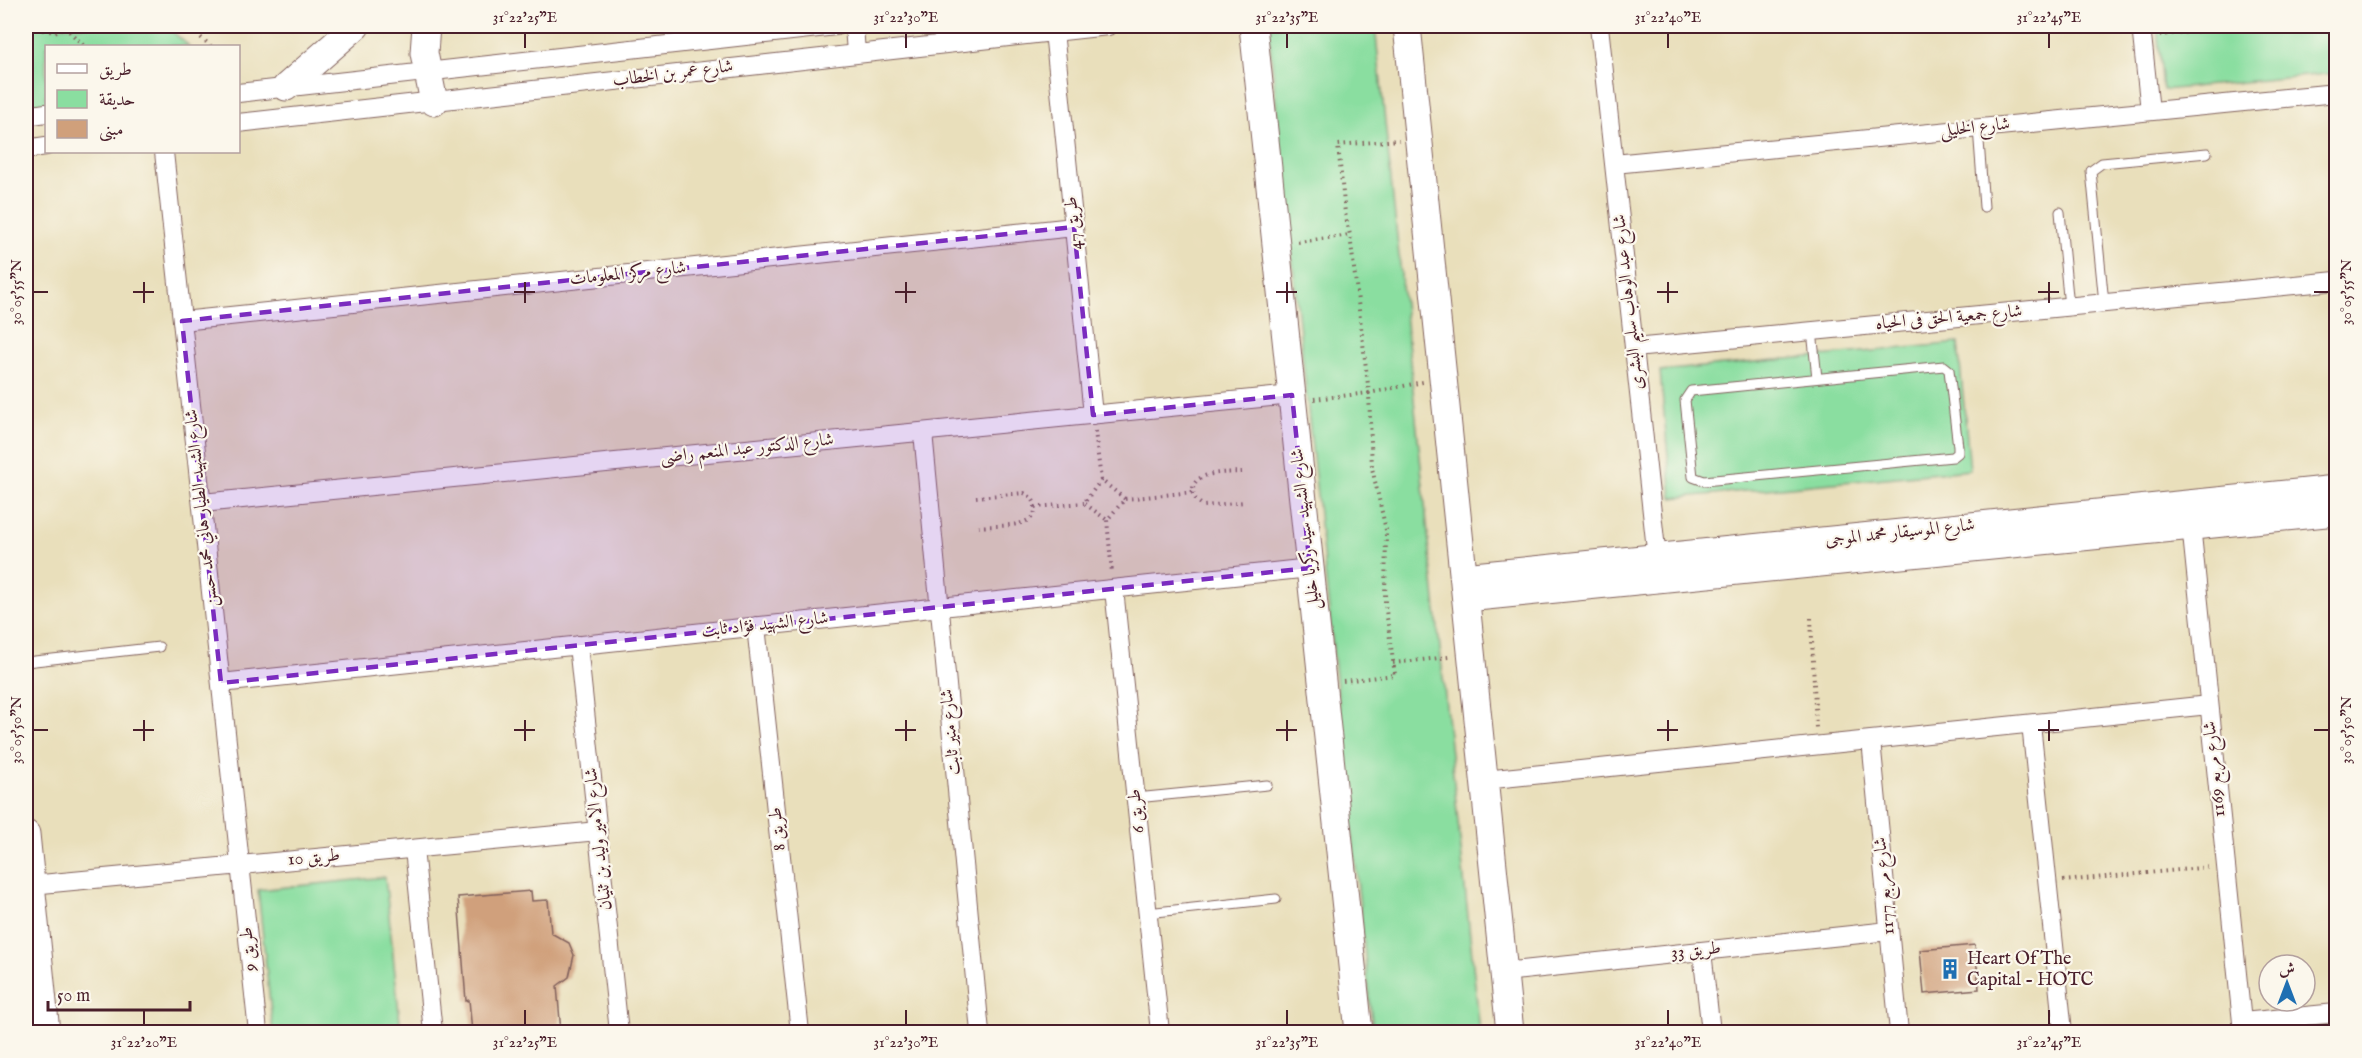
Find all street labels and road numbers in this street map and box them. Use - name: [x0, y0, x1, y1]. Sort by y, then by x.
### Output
- street label: شارع عمر بن الخطاب: [611, 55, 735, 95]
- street label: شارع الخليلى: [1939, 113, 2011, 145]
- street label: طريق 47: [1060, 195, 1088, 251]
- street label: شارع عبد الوهاب سليم البشرى: [1608, 213, 1655, 391]
- street label: شارع مركز المعلومات: [569, 256, 688, 294]
- street label: شارع جمعية الحق فى الحياه: [1875, 300, 2024, 338]
- street label: شارع الشهيد الطيار هاني محمد حسن: [180, 408, 226, 608]
- street label: شارع الدكتور عبد المنعم راضى: [659, 428, 835, 474]
- street label: شارع الشهيد سيد زكريا خليل: [1286, 447, 1328, 611]
- street label: شارع الموسيقار محمد الموجى: [1824, 514, 1976, 554]
- street label: شارع الشهيد فؤاد ثابت: [700, 607, 830, 645]
- street label: شارع منير ثابت: [936, 688, 968, 776]
- street label: شارع مربع 1169: [2199, 719, 2234, 818]
- street label: شارع الامير وليد بن ثنيان: [580, 766, 620, 912]
- street label: طريق 6: [1123, 788, 1151, 834]
- street label: طريق 8: [764, 806, 792, 852]
- street label: شارع مربع 1177: [1869, 836, 1904, 936]
- street label: طريق 10: [287, 844, 341, 872]
- street label: طريق 9: [235, 926, 263, 973]
- street label: طريق 33: [1670, 937, 1722, 965]

